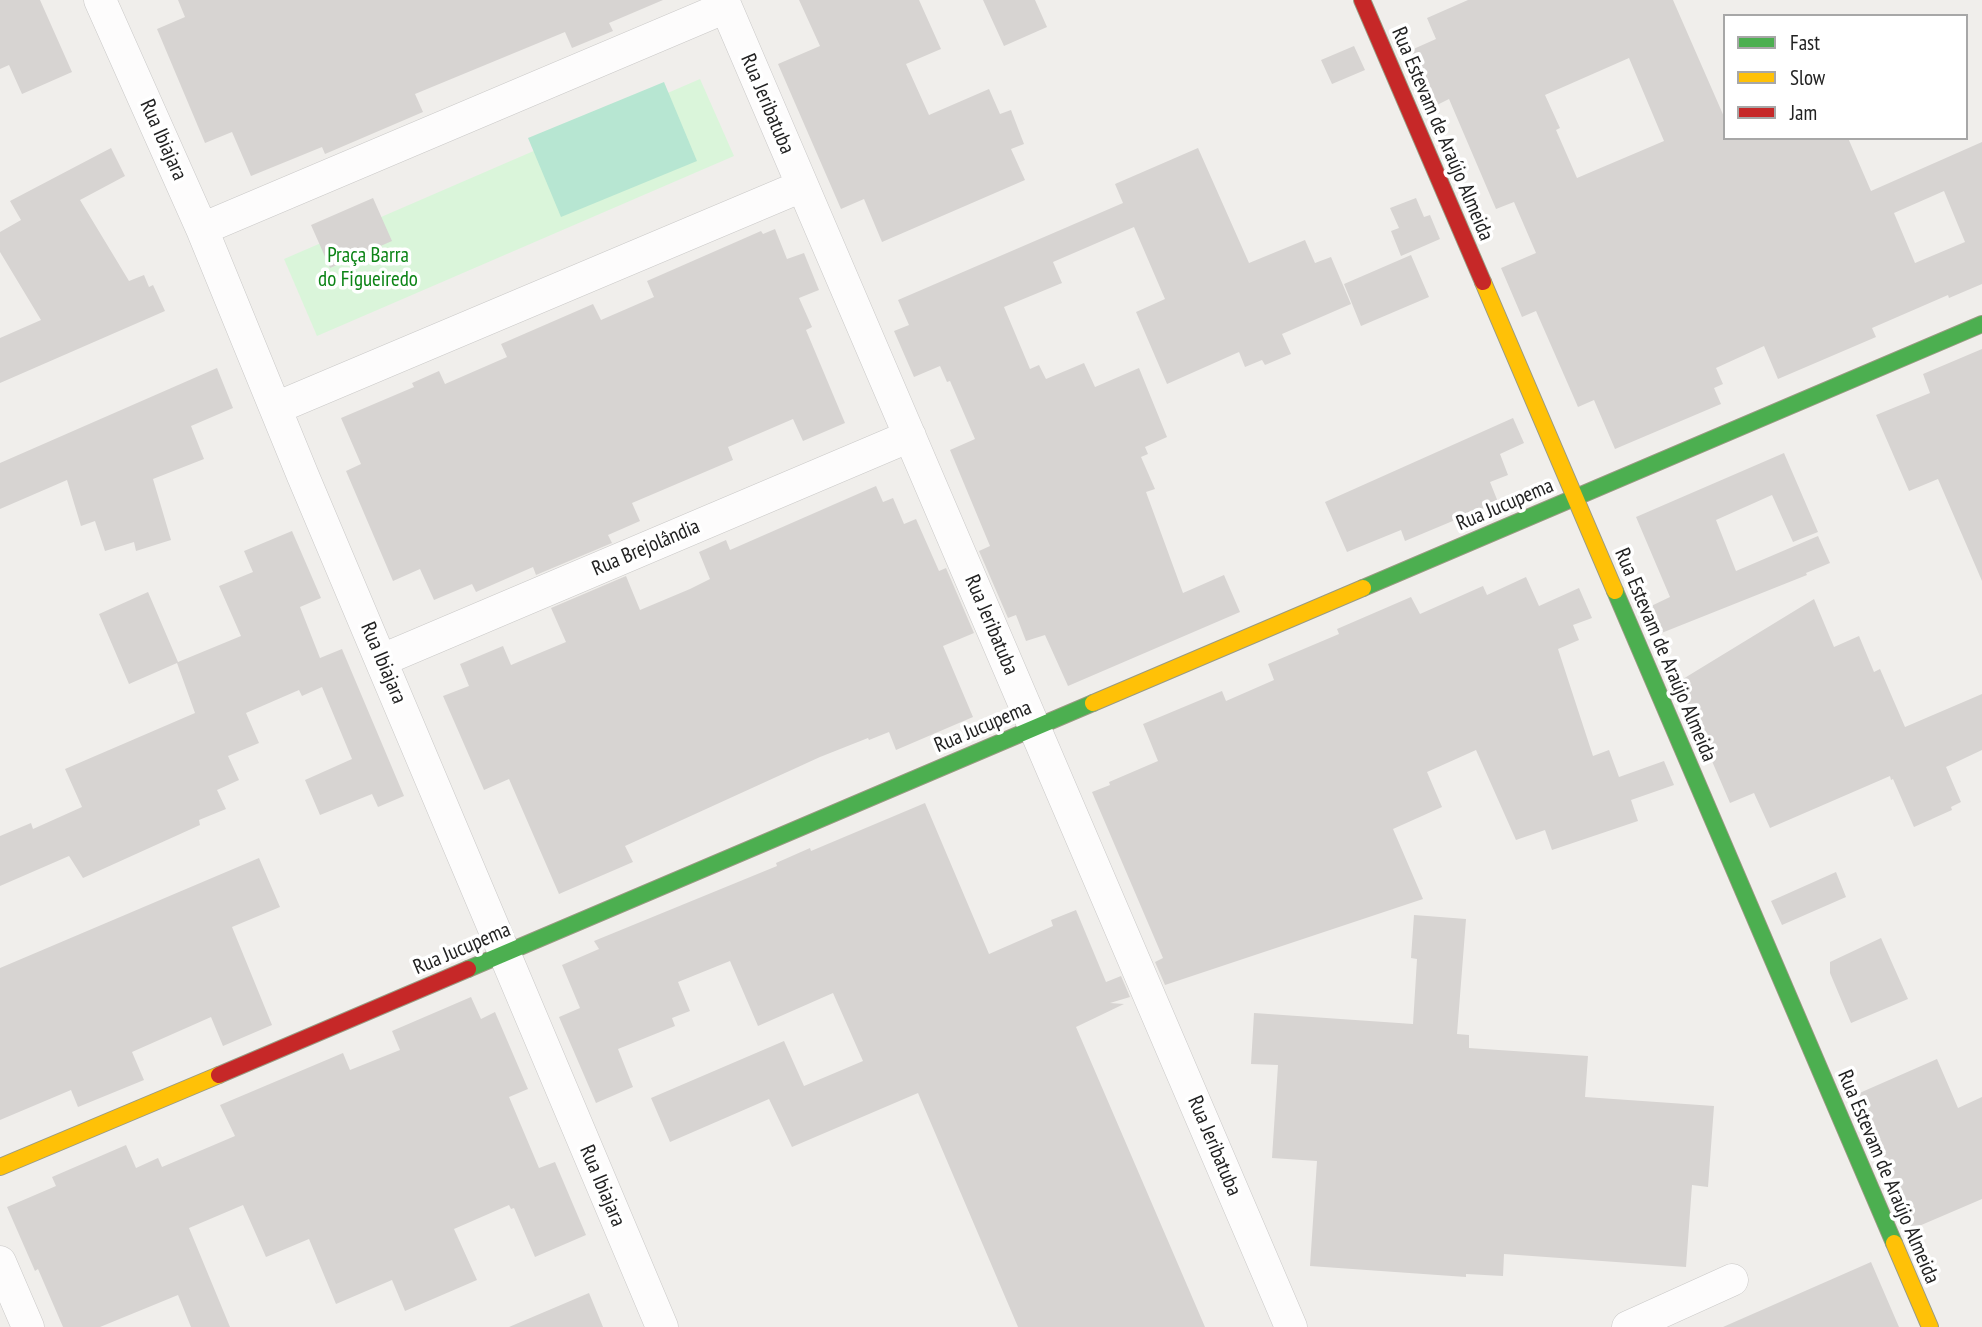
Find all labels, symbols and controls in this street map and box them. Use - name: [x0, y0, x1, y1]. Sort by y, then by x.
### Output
- legend: [1723, 14, 1968, 140]
- street label: Rua Estevam de Araújo Almeida: [1386, 23, 1498, 245]
- text: Fast: [1790, 29, 1820, 56]
- street label: Rua Jeribatuba: [735, 50, 799, 158]
- text: Slow: [1790, 64, 1825, 91]
- street label: Rua Ibiajara: [134, 96, 192, 184]
- text: Jam: [1790, 99, 1817, 126]
- park label: Praça Barra do Figueiredo: [318, 243, 418, 293]
- street label: Rua Jucupema: [1453, 473, 1557, 537]
- street label: Rua Brejolândia: [588, 514, 704, 582]
- street label: Rua Estevam de Araújo Almeida: [1609, 544, 1721, 766]
- street label: Rua Jeribatuba: [959, 571, 1023, 679]
- street label: Rua Ibiajara: [355, 618, 411, 708]
- street label: Rua Jucupema: [931, 695, 1035, 759]
- street label: Rua Jucupema: [410, 917, 514, 981]
- street label: Rua Estevam de Araújo Almeida: [1832, 1066, 1944, 1288]
- street label: Rua Jeribatuba: [1182, 1092, 1246, 1200]
- street label: Rua Ibiajara: [574, 1141, 630, 1231]

